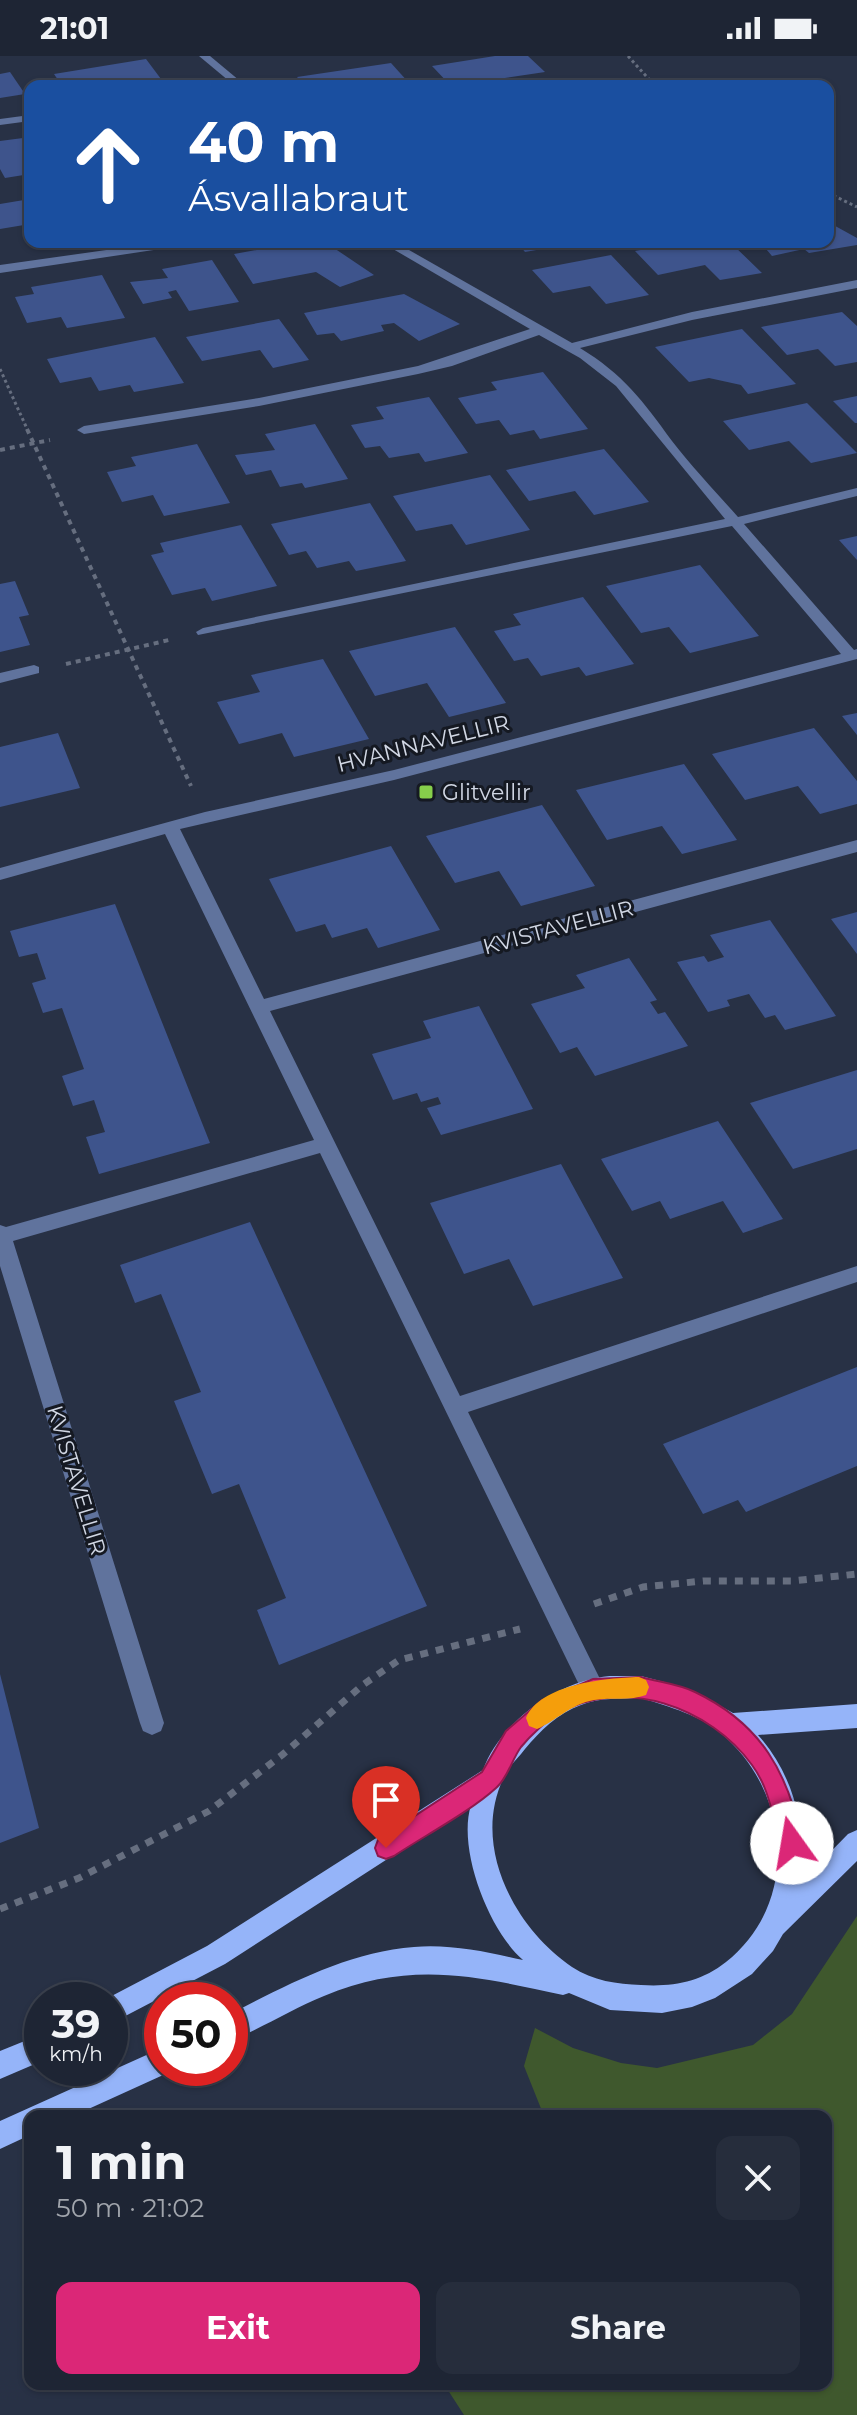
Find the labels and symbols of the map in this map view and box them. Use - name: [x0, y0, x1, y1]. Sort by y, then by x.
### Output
- street label: HVANNAVELLIR: [334, 709, 512, 778]
- place label: Glitvellir: [442, 779, 531, 806]
- marker: Glitvellir: [417, 783, 435, 801]
- street label: KVISTAVELLIR: [480, 894, 636, 961]
- street label: KVISTAVELLIR: [41, 1402, 112, 1558]
- pin: [352, 1766, 420, 1848]
- position arrow: [750, 1801, 834, 1885]
- speed limit sign: 50: [144, 1982, 248, 2086]

